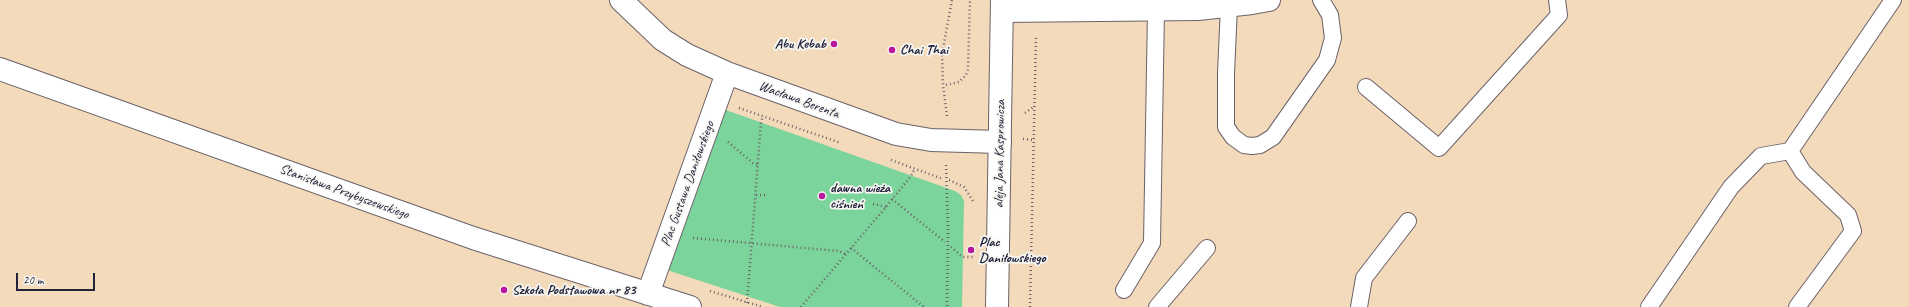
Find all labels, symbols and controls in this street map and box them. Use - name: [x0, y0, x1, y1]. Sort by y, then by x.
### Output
- place label: Abu Kebab: [775, 36, 826, 52]
- marker: Abu Kebab: [829, 39, 839, 49]
- place label: Chai Thai: [900, 42, 948, 58]
- marker: Chai Thai: [887, 45, 897, 55]
- street label: Wacława Berenta: [756, 78, 842, 122]
- street label: aleja Jana Kasprowicza: [991, 100, 1009, 208]
- street label: Plac Gustawa Daniłowskiego: [658, 119, 718, 249]
- street label: Stanisława Przybyszewskiego: [277, 161, 411, 223]
- place label: dawna wieża ciśnień: [830, 180, 890, 212]
- marker: dawna wieża ciśnień: [817, 191, 827, 201]
- place label: Plac Daniłowskiego: [979, 234, 1046, 266]
- marker: Plac Daniłowskiego: [966, 245, 976, 255]
- scale bar: [18, 265, 97, 291]
- text: 20 m: [23, 272, 43, 288]
- place label: Szkoła Podstawowa nr 83: [512, 282, 635, 298]
- marker: Szkoła Podstawowa nr 83: [499, 285, 509, 295]

